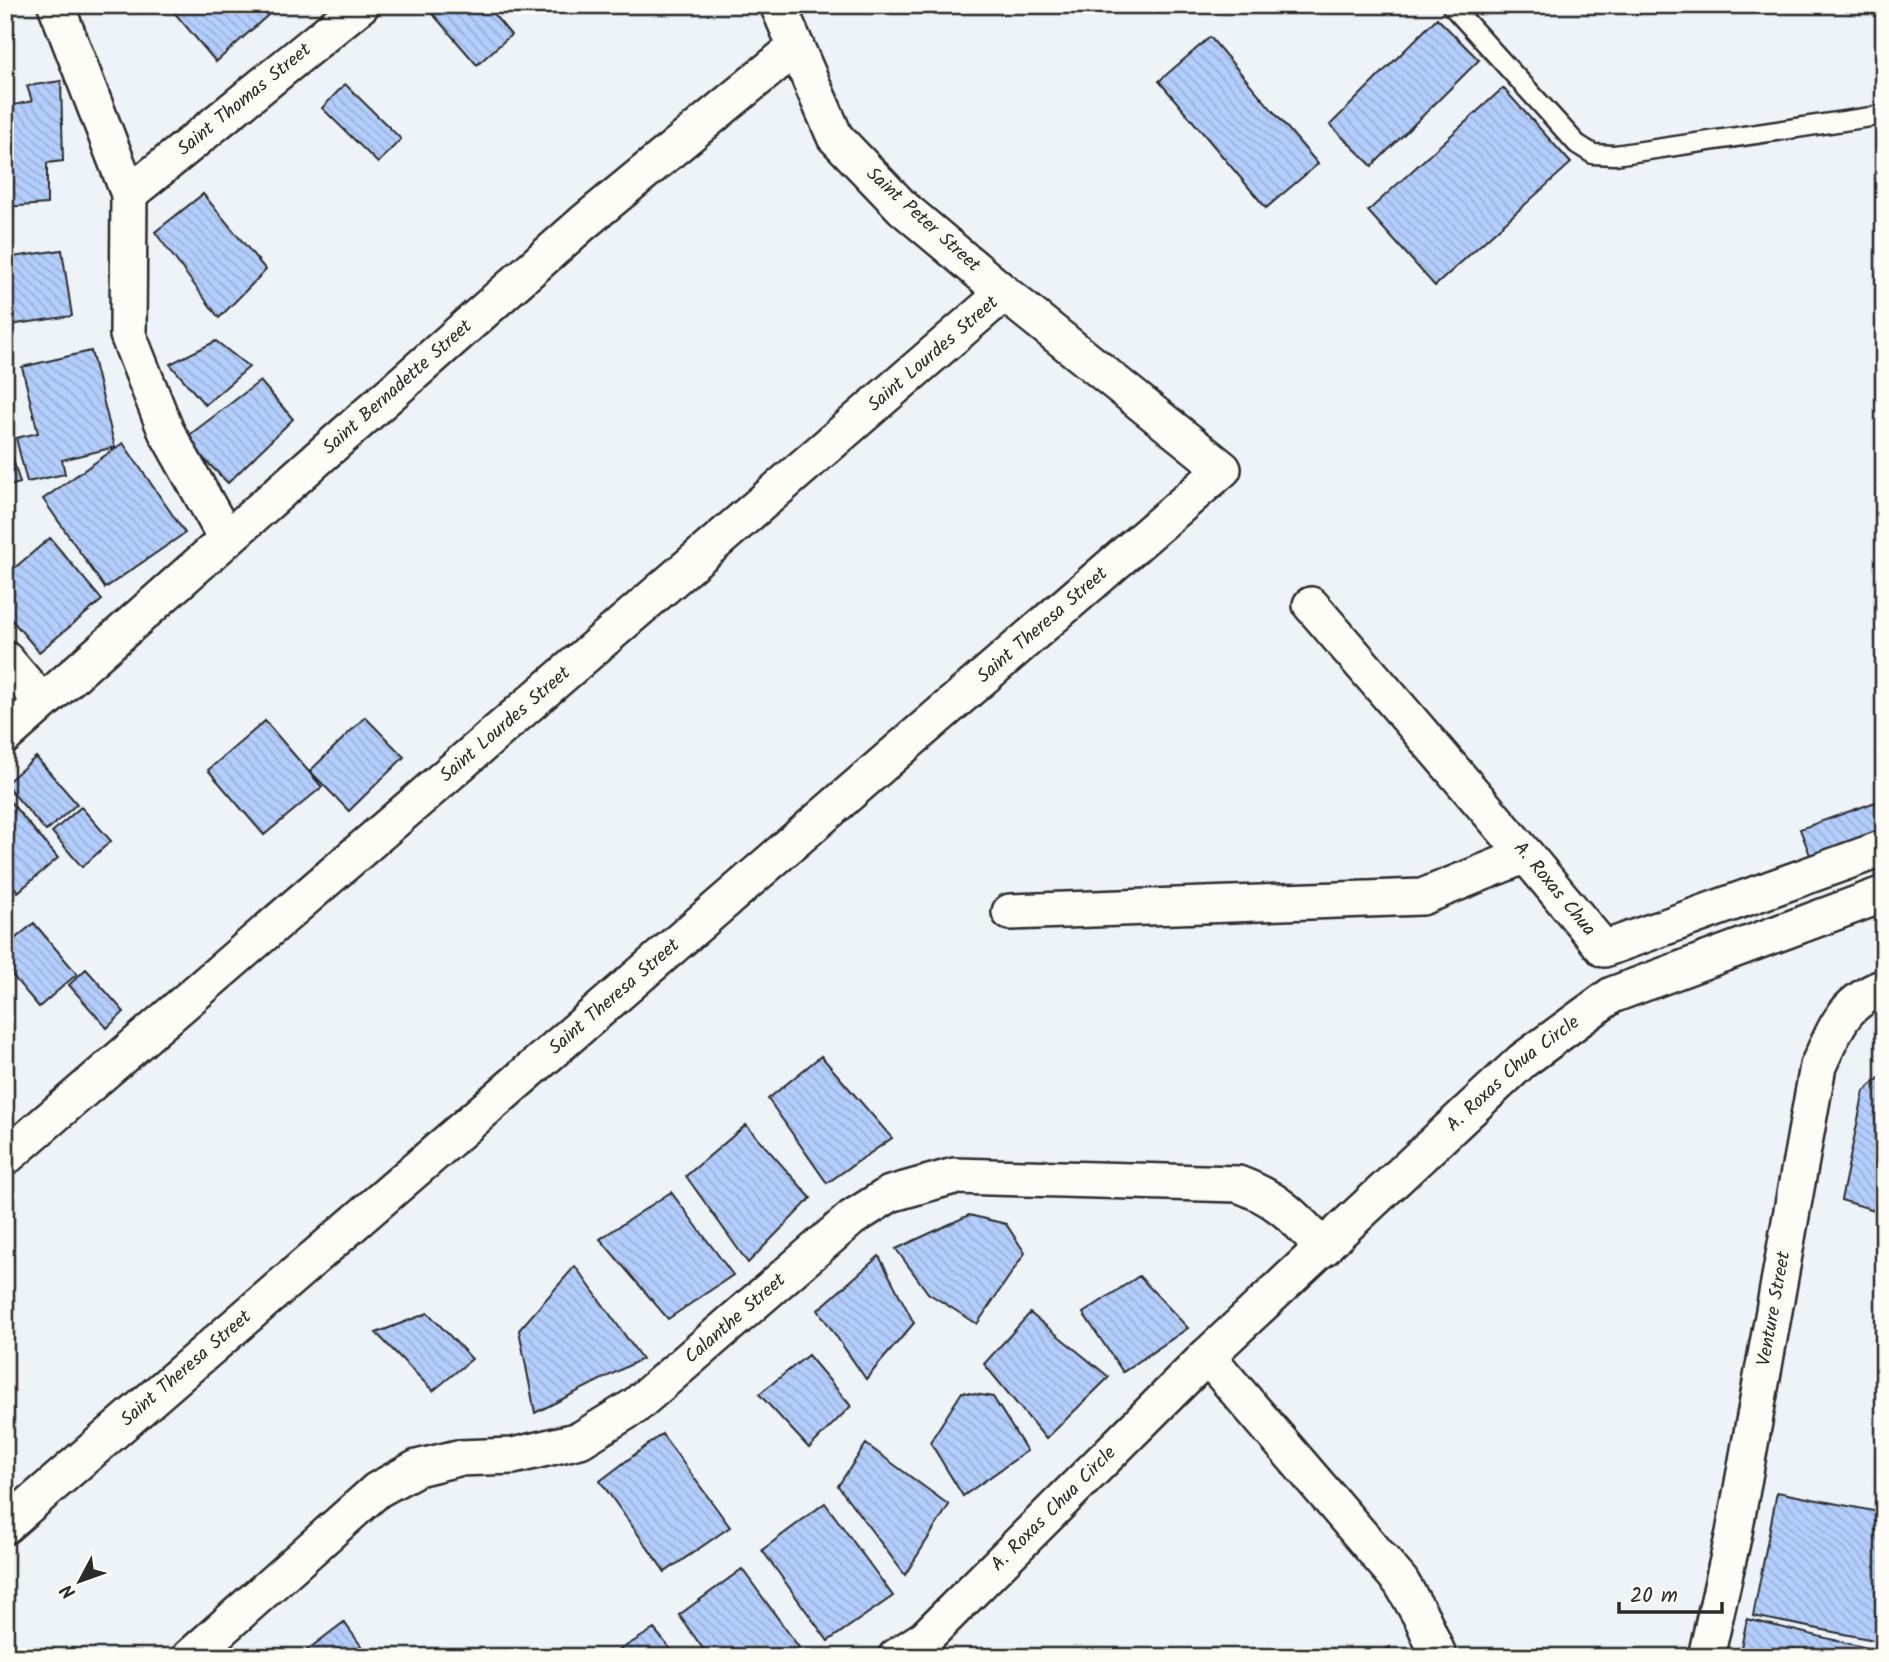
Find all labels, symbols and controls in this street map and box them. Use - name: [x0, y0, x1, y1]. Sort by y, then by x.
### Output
- street label: Saint Thomas Street: [171, 36, 319, 164]
- street label: Saint Peter Street: [859, 160, 988, 280]
- street label: Saint Lourdes Street: [861, 288, 1006, 420]
- street label: Saint Bernadette Street: [316, 312, 480, 462]
- street label: Saint Theresa Street: [970, 560, 1115, 691]
- street label: Saint Lourdes Street: [433, 659, 578, 790]
- street label: A. Roxas Chua: [1506, 835, 1603, 943]
- street label: Saint Theresa Street: [542, 931, 687, 1063]
- street label: A. Roxas Chua Circle: [1440, 1008, 1587, 1139]
- street label: Venture Street: [1749, 1248, 1799, 1368]
- street label: Calanthe Street: [678, 1266, 793, 1372]
- street label: Saint Theresa Street: [114, 1303, 259, 1434]
- street label: A. Roxas Chua Circle: [984, 1439, 1124, 1579]
- north arrow: [46, 1546, 116, 1616]
- scale bar: [1619, 1571, 1723, 1615]
- text: N: [53, 1576, 84, 1605]
- text: 20 m: [1630, 1580, 1678, 1613]

